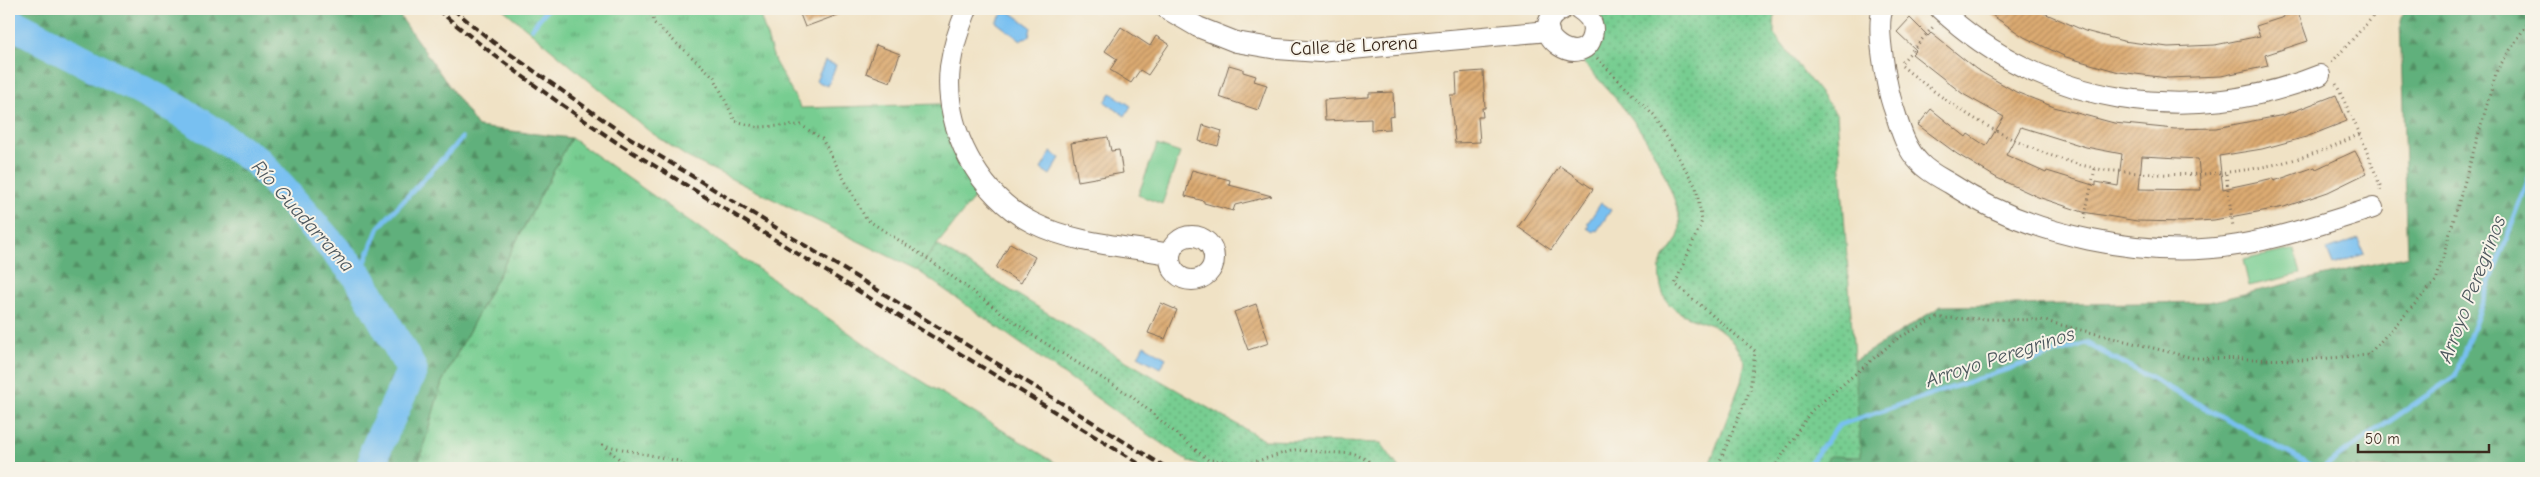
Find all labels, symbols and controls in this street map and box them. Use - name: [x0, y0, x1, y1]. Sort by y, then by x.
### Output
- street label: Calle de Lorena: [1290, 32, 1418, 60]
- water label: Río Guadarrama: [247, 156, 359, 276]
- water label: Arroyo Peregrinos: [2433, 212, 2511, 366]
- water label: Arroyo Peregrinos: [1922, 322, 2078, 392]
- scale bar: [2358, 422, 2489, 454]
- text: 50 m: [2365, 430, 2400, 448]

